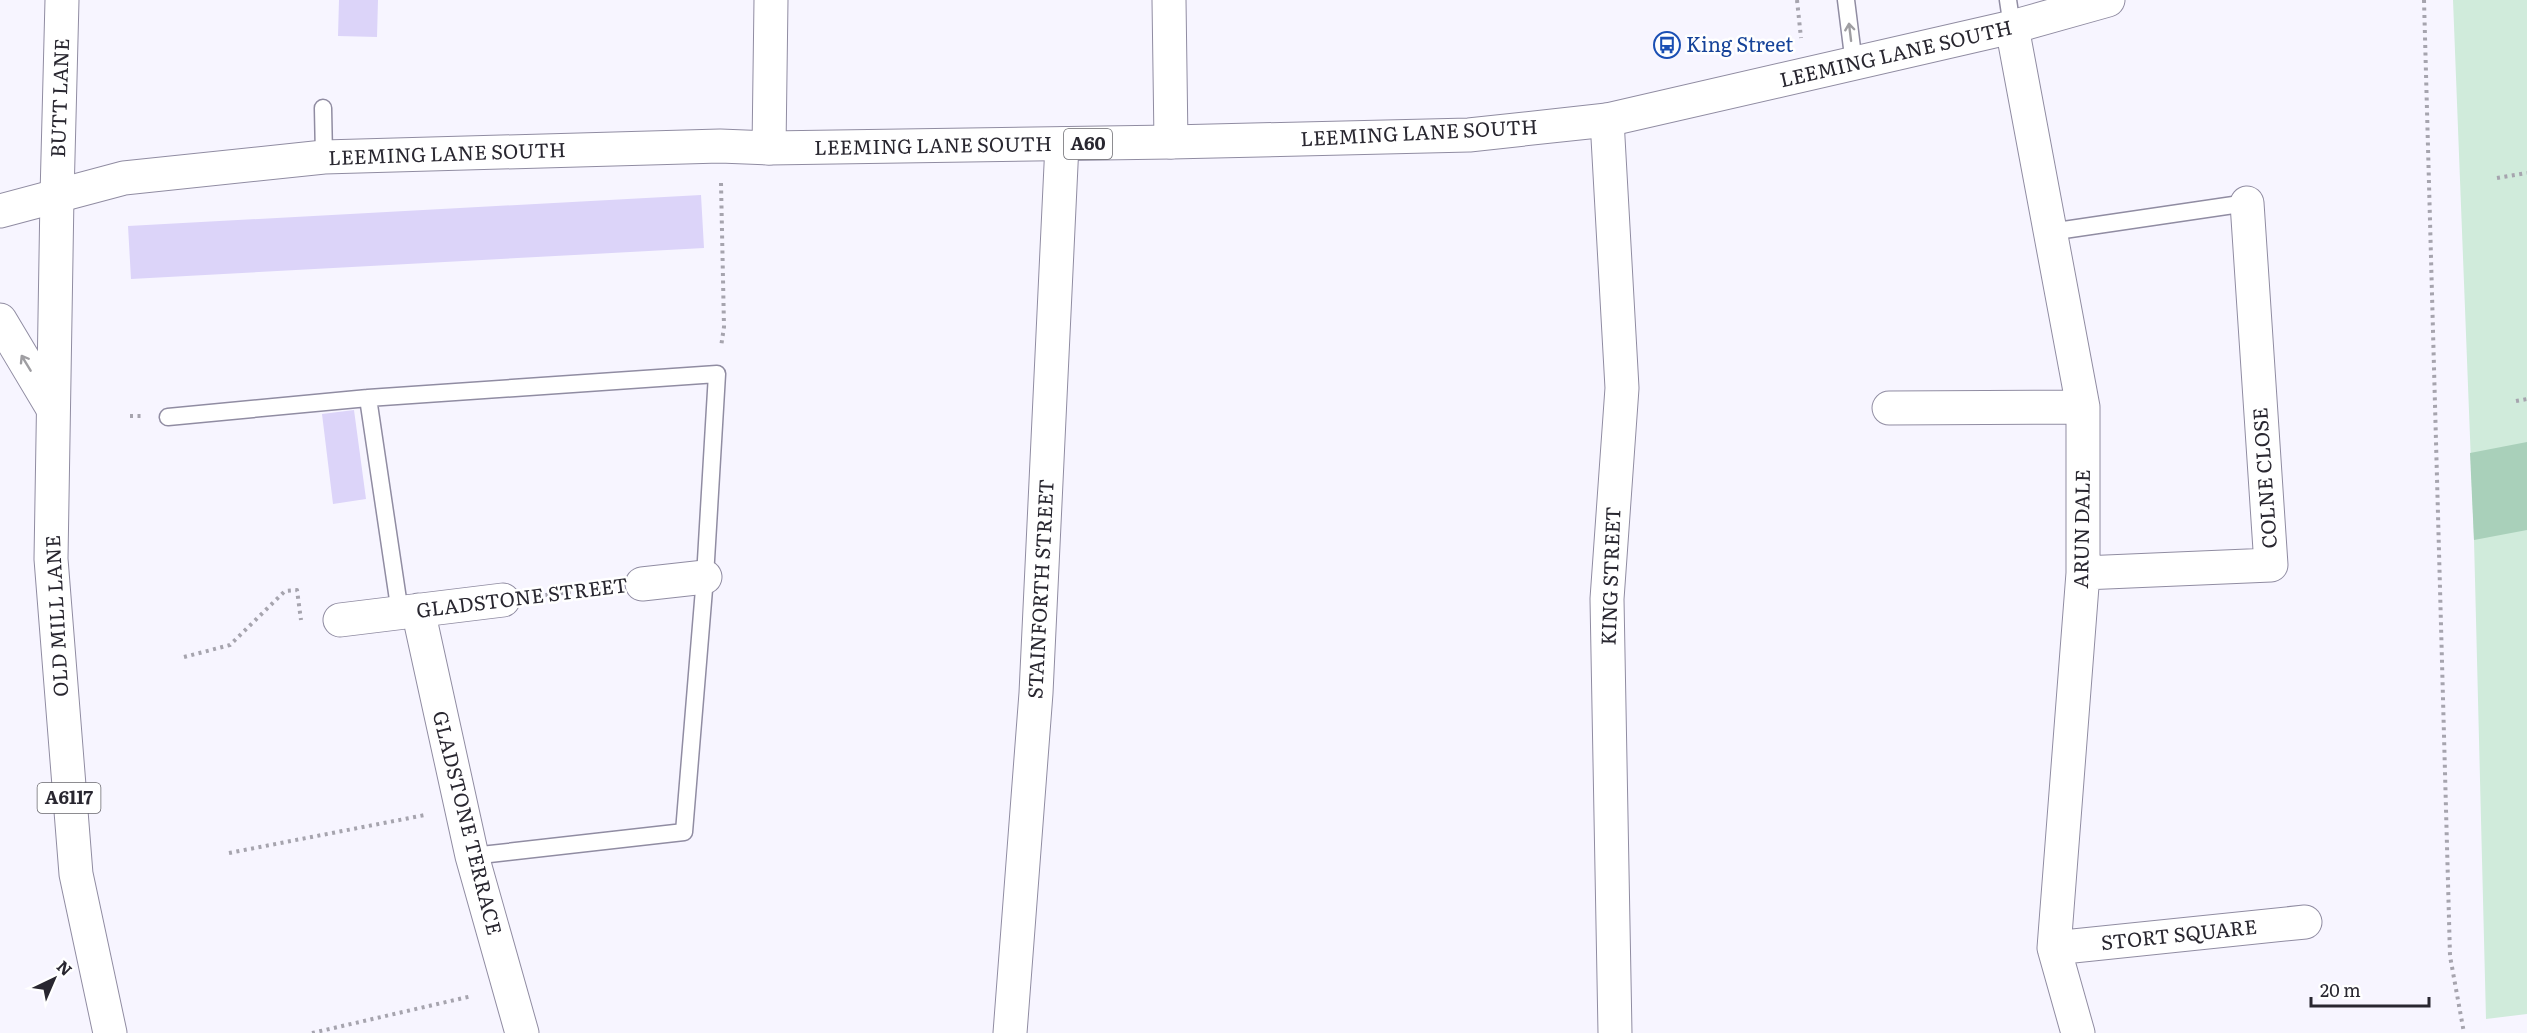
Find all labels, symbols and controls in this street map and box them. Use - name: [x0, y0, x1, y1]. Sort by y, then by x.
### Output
- street label: LEEMING LANE SOUTH: [1776, 11, 2015, 93]
- one-way arrow: [1844, 22, 1855, 42]
- place label: King Street: [1686, 28, 1793, 58]
- bus stop icon: King Street: [1652, 30, 1682, 60]
- street label: BUTT LANE: [41, 38, 75, 158]
- street label: LEEMING LANE SOUTH: [1299, 110, 1538, 152]
- street label: LEEMING LANE SOUTH: [814, 127, 1052, 161]
- road number: A60: [1064, 129, 1112, 159]
- street label: LEEMING LANE SOUTH: [328, 133, 566, 171]
- one-way arrow: [20, 355, 32, 372]
- street label: COLNE CLOSE: [2243, 407, 2283, 550]
- street label: ARUN DALE: [2064, 469, 2096, 589]
- street label: STAINFORTH STREET: [1018, 478, 1060, 700]
- street label: KING STREET: [1592, 506, 1626, 646]
- street label: OLD MILL LANE: [36, 535, 74, 698]
- street label: GLADSTONE STREET: [414, 568, 629, 624]
- street label: GLADSTONE TERRACE: [427, 707, 511, 938]
- road number: A6117: [38, 783, 100, 813]
- street label: STORT SQUARE: [2099, 910, 2258, 956]
- north arrow: [24, 949, 84, 1009]
- text: N: [52, 954, 78, 981]
- scale bar: [2311, 970, 2430, 1008]
- text: 20 m: [2320, 976, 2361, 1003]

